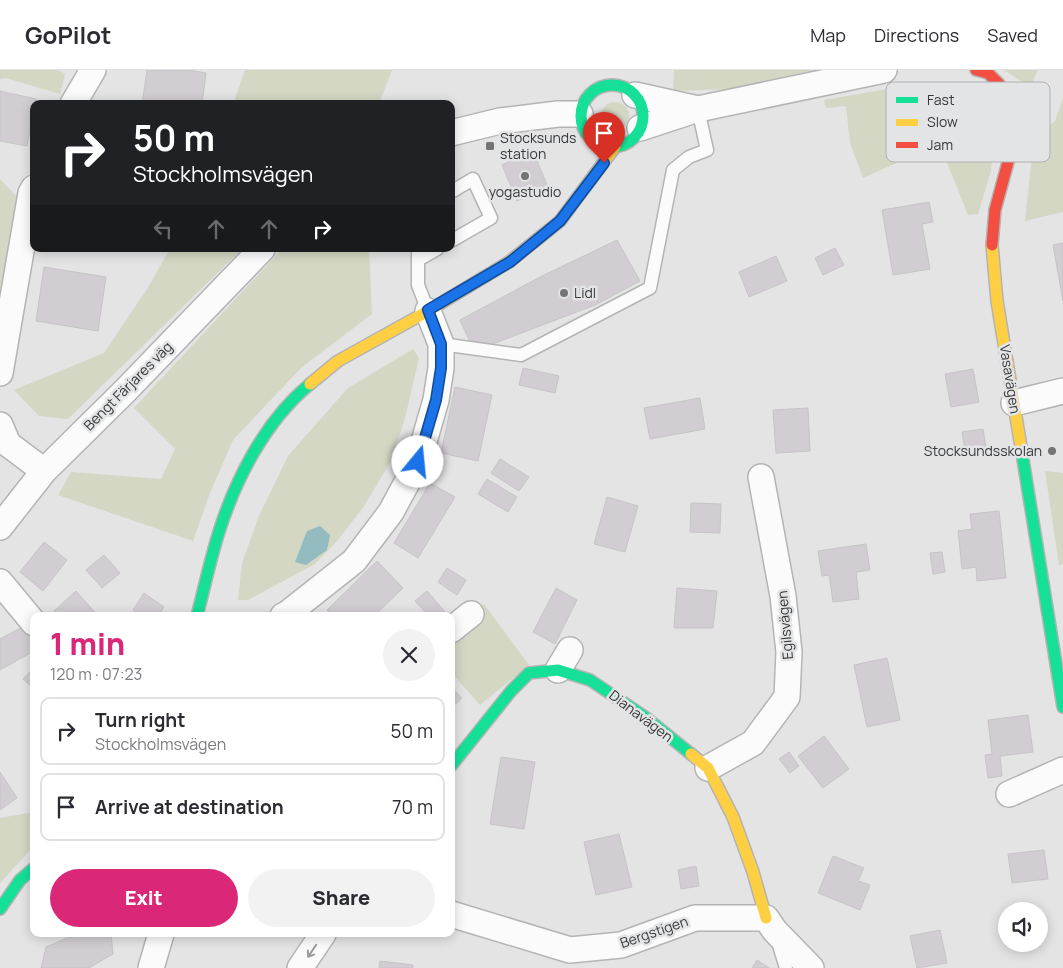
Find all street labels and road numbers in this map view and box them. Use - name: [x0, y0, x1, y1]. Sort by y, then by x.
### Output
- street label: Bengt Färjares väg: [79, 337, 176, 434]
- street label: Vasavägen: [996, 343, 1025, 415]
- street label: Egilsvägen: [772, 590, 797, 660]
- street label: Dianavägen: [606, 685, 677, 746]
- street label: Bergstigen: [617, 911, 690, 952]

